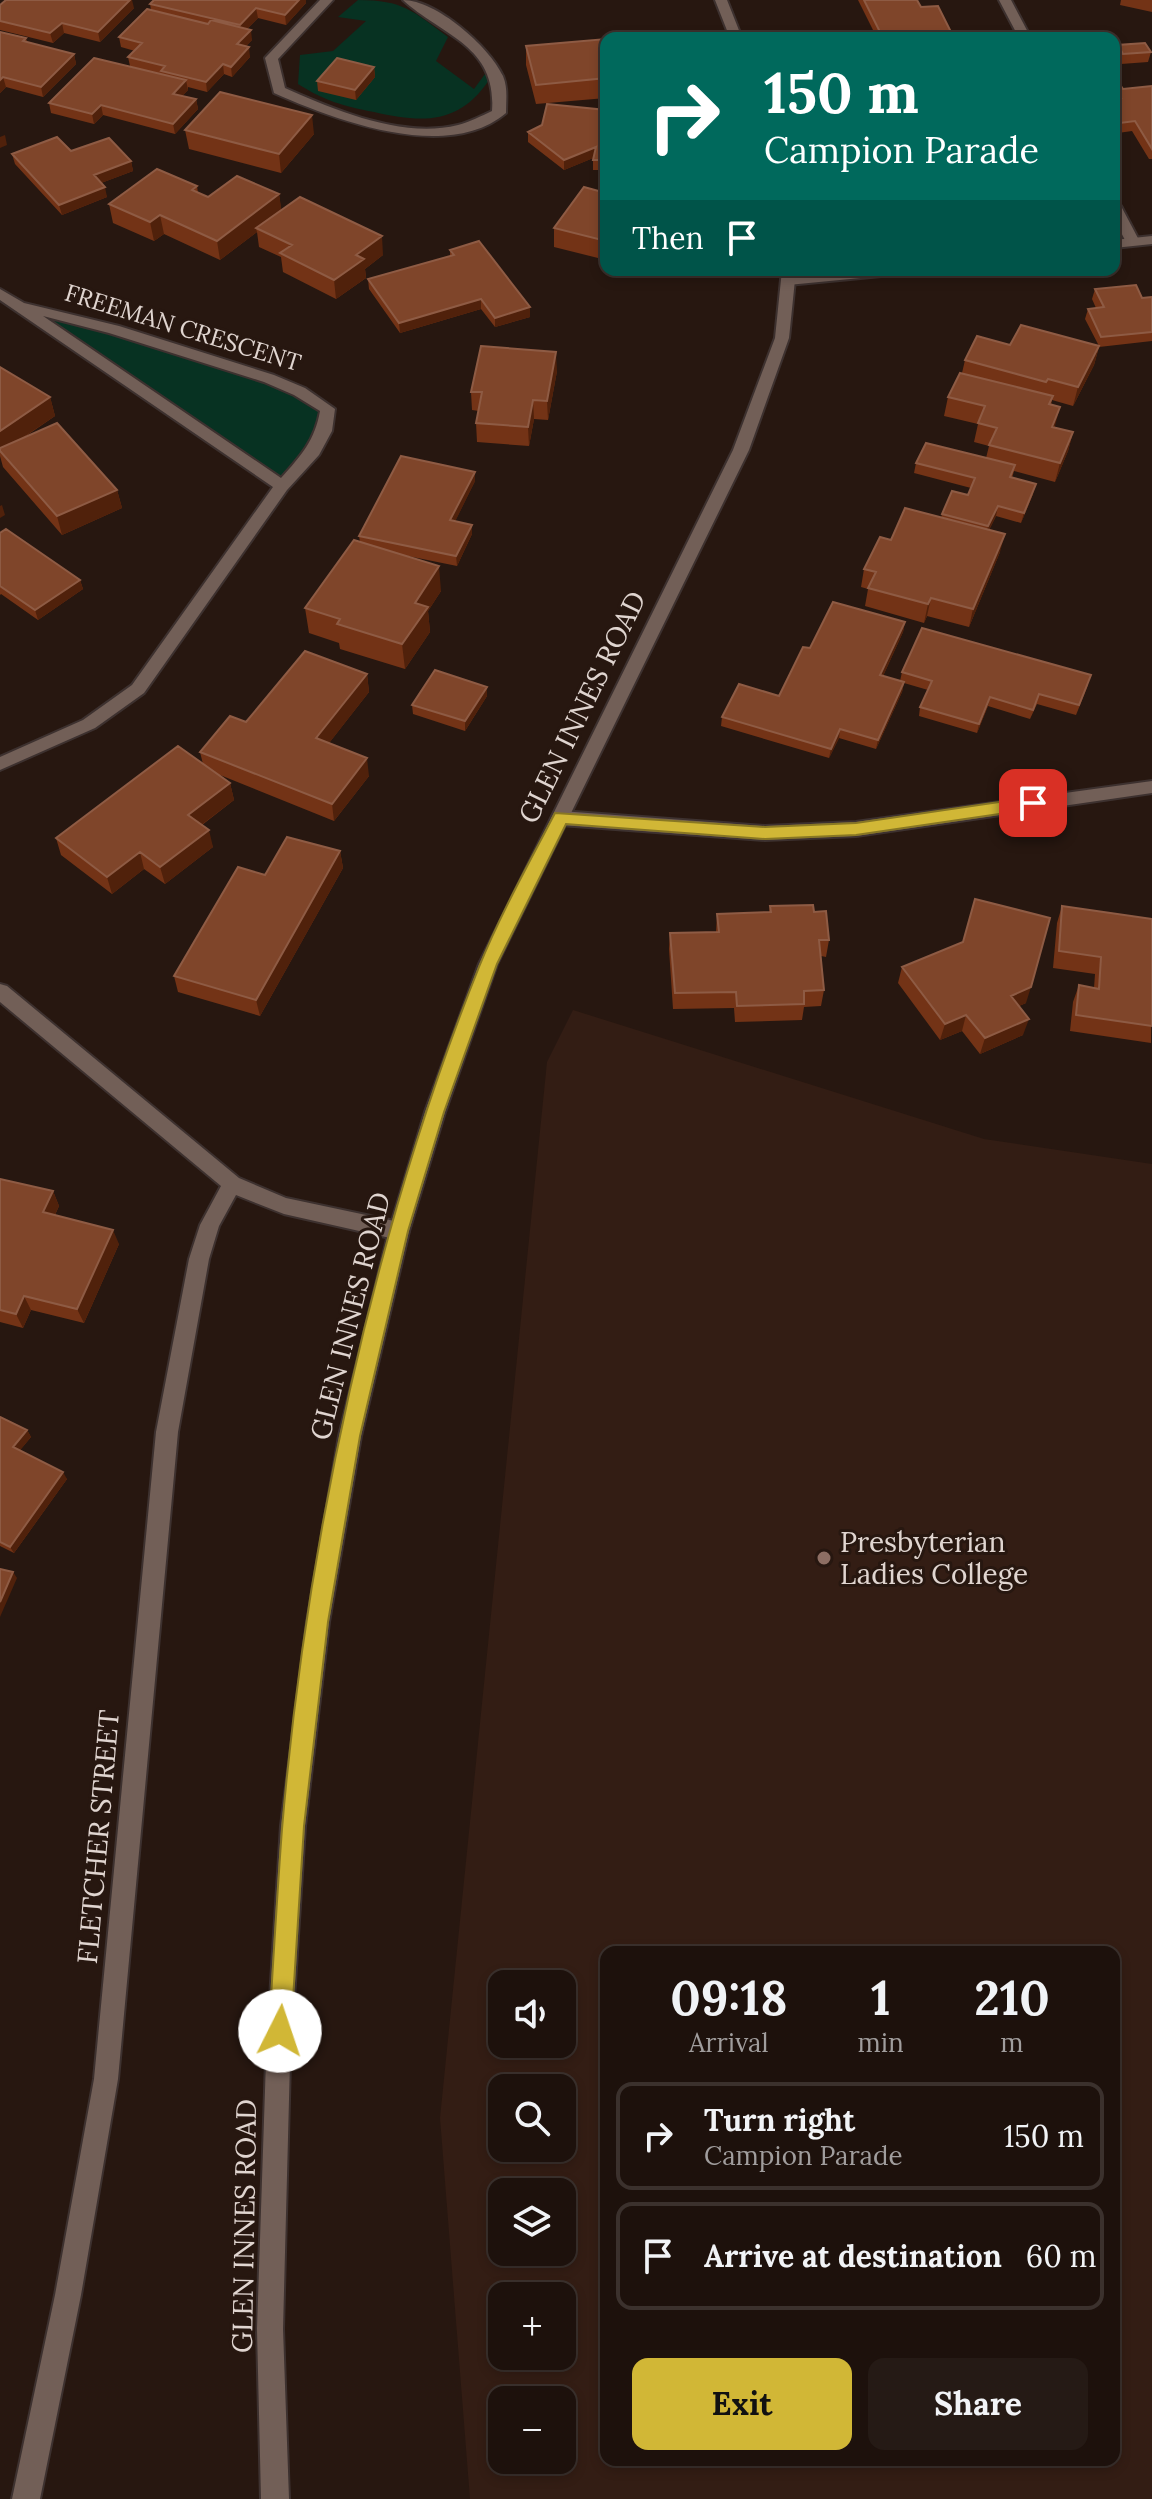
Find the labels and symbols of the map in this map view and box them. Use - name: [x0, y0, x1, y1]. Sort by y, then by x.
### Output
- street label: FREEMAN CRESCENT: [61, 277, 305, 378]
- street label: GLEN INNES ROAD: [510, 585, 654, 829]
- pin: [999, 769, 1067, 837]
- street label: GLEN INNES ROAD: [302, 1188, 398, 1444]
- place label: Presbyterian Ladies College: [840, 1524, 1028, 1592]
- marker: Presbyterian Ladies College: [815, 1549, 833, 1567]
- street label: FLETCHER STREET: [69, 1708, 127, 1965]
- position arrow: [238, 1989, 322, 2073]
- street label: GLEN INNES ROAD: [224, 2099, 264, 2353]

